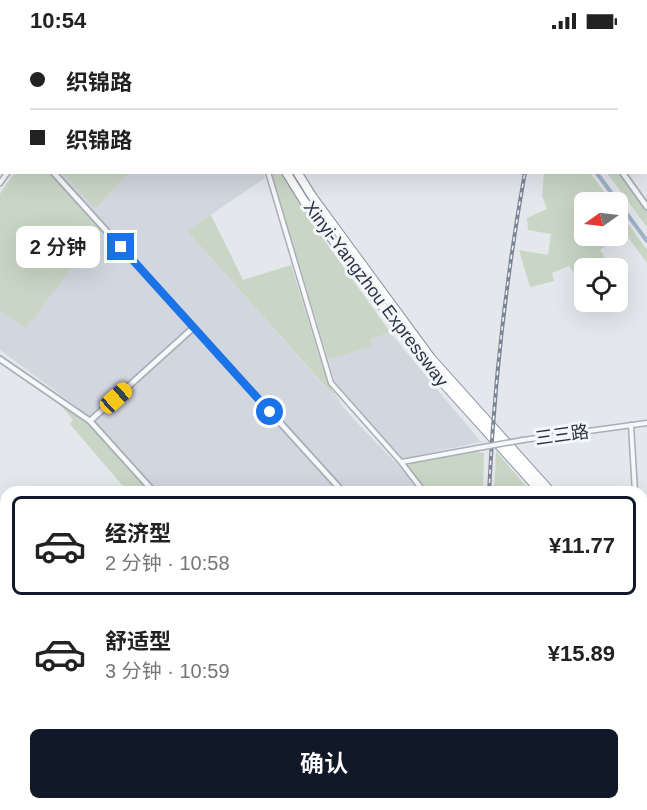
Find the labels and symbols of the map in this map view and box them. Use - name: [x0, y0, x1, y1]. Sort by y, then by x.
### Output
- north arrow: [574, 192, 628, 246]
- street label: Xinyi-Yangzhou Expressway: [300, 197, 452, 391]
- callout: 2 分钟: [16, 226, 100, 268]
- route end: [107, 233, 134, 260]
- car: [97, 379, 135, 417]
- route start: [256, 398, 283, 425]
- street label: 三三路: [534, 421, 590, 449]

